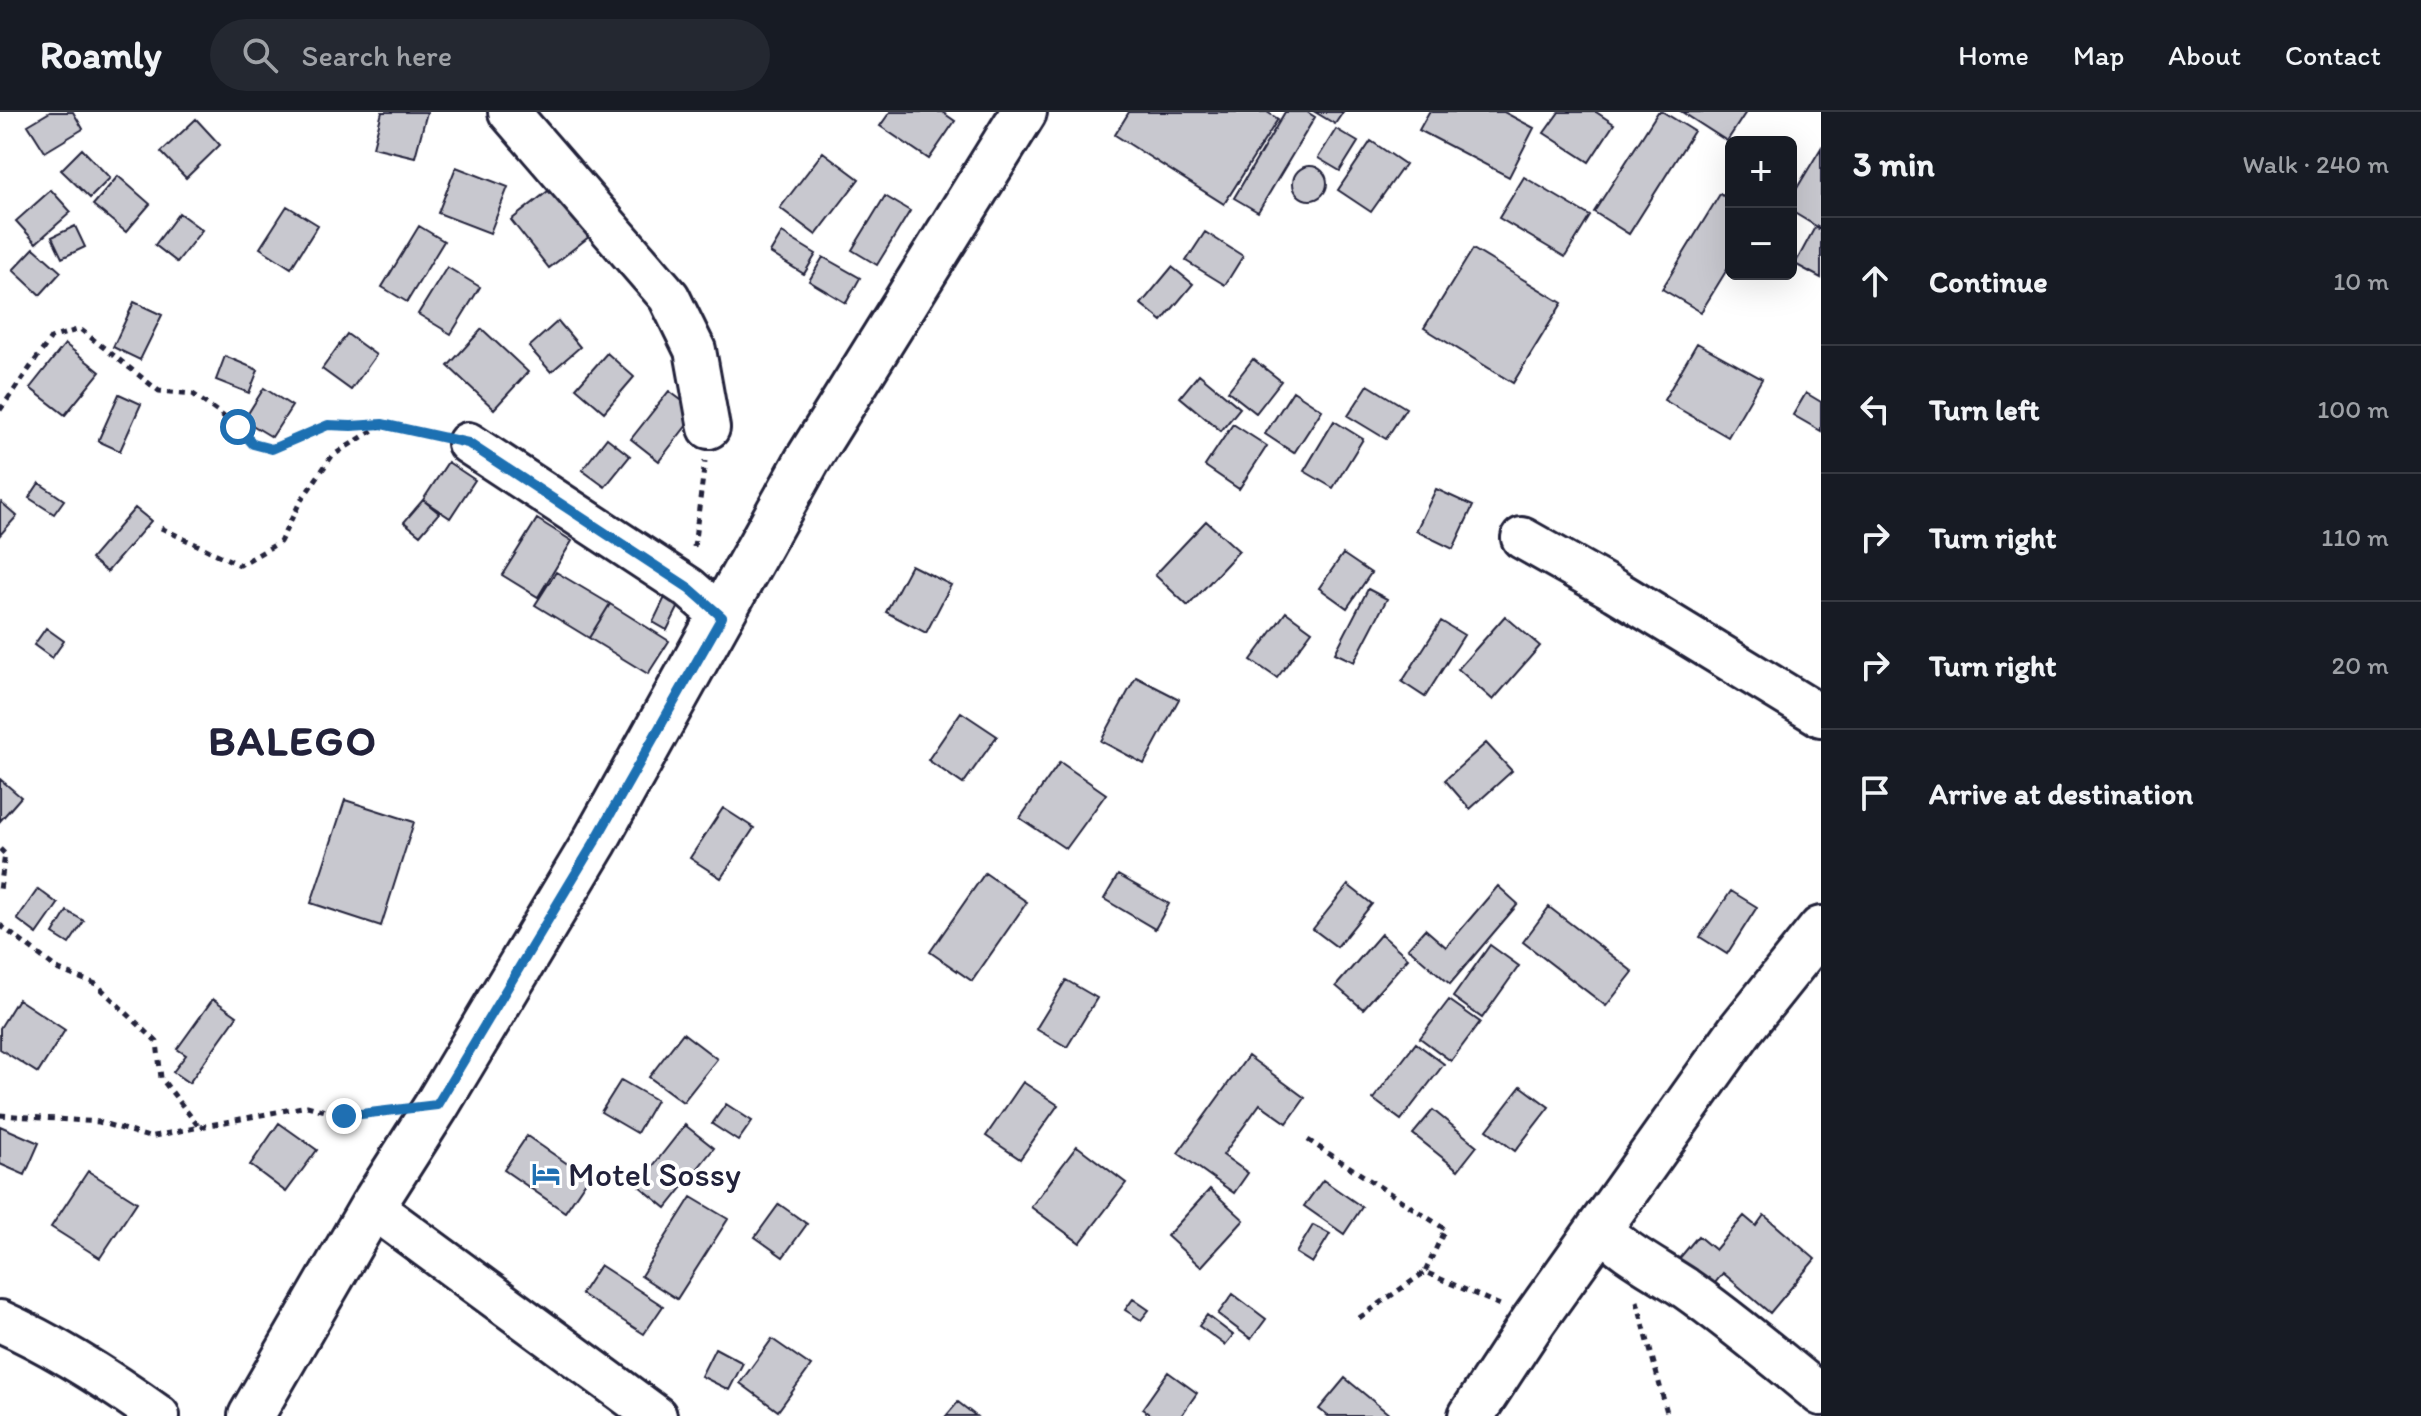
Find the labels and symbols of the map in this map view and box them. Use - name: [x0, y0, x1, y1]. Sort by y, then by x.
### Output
- route start: [220, 409, 256, 445]
- district label: BALEGO: [208, 715, 378, 766]
- route end: [326, 1098, 362, 1134]
- place label: Motel Sossy: [568, 1154, 741, 1195]
- hotel icon: Motel Sossy: [531, 1159, 561, 1189]

